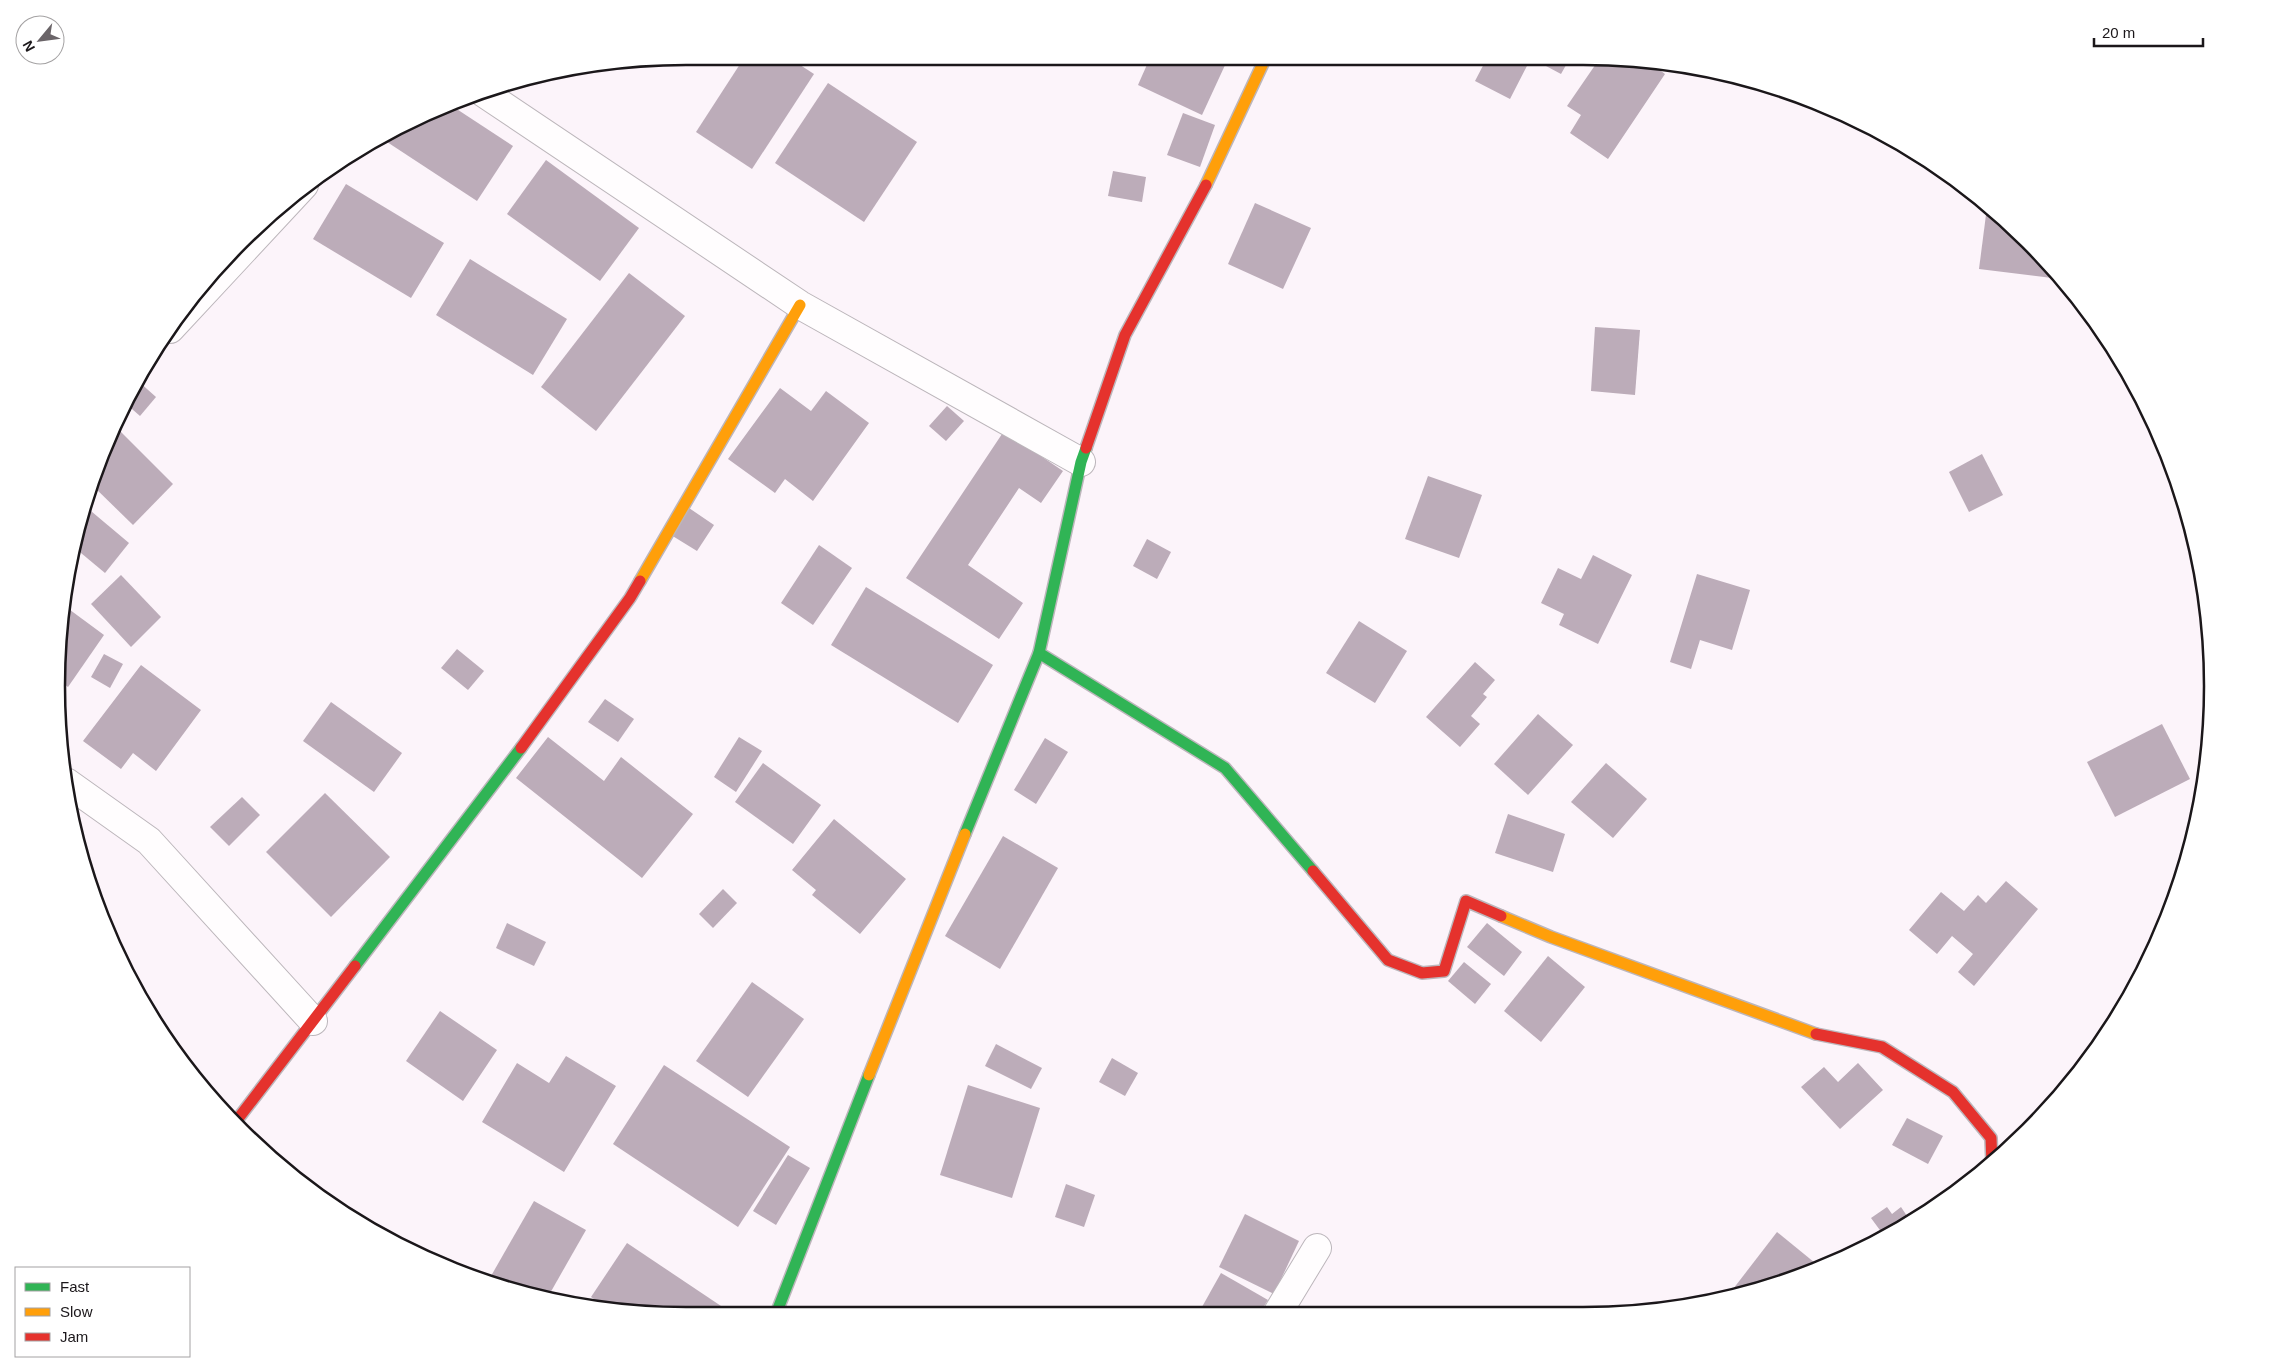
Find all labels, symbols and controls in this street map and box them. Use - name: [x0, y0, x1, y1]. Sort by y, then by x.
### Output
- north arrow: [15, 15, 65, 65]
- scale bar: [2094, 15, 2203, 47]
- text: 20 m: [2102, 24, 2135, 41]
- text: N: [19, 38, 38, 55]
- legend: [15, 1267, 190, 1357]
- text: Fast: [60, 1278, 90, 1295]
- text: Slow: [60, 1303, 93, 1320]
- text: Jam: [60, 1328, 88, 1345]

